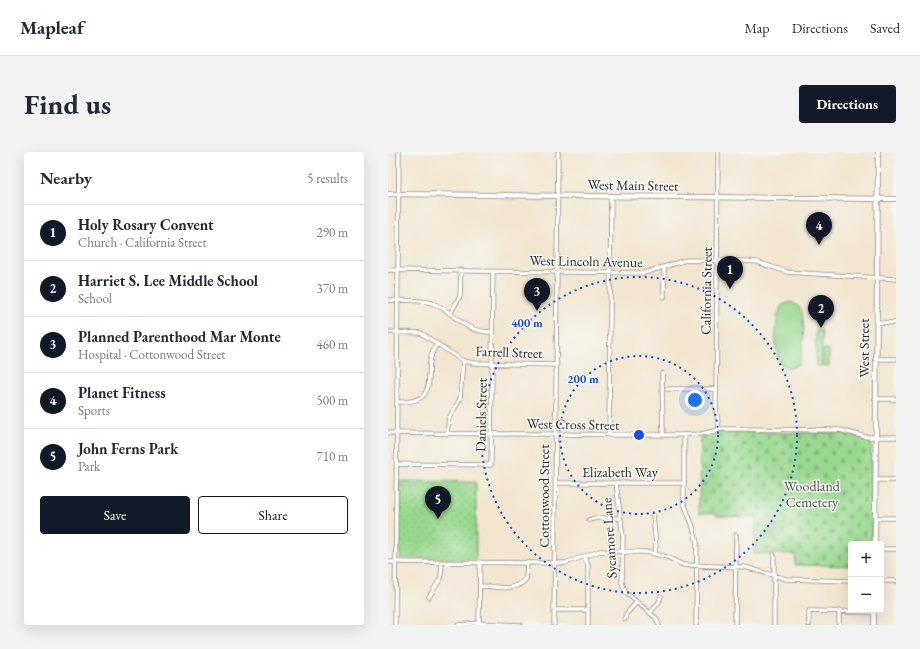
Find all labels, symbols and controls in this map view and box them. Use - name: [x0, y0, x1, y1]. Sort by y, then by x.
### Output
- text: Mapleaf: [20, 15, 84, 40]
- text: Map: [744, 19, 770, 37]
- text: Directions: [792, 19, 848, 37]
- text: Saved: [870, 19, 900, 37]
- button: Directions: [799, 85, 896, 123]
- text: Find us: [24, 86, 111, 122]
- text: Nearby: [40, 167, 92, 189]
- text: 5 results: [307, 170, 348, 187]
- street label: West Main Street: [587, 175, 679, 195]
- pin: 4: [806, 212, 832, 245]
- text: Holy Rosary Convent: [78, 215, 214, 234]
- text: 1: [50, 224, 56, 241]
- text: 290 m: [317, 224, 348, 241]
- text: Church · California Street: [78, 234, 207, 251]
- street label: California Street: [696, 246, 716, 335]
- street label: West Lincoln Avenue: [529, 251, 643, 271]
- pin: 1: [717, 256, 743, 289]
- text: Harriet S. Lee Middle School: [78, 271, 258, 290]
- pin: 3: [524, 278, 550, 311]
- text: 2: [50, 280, 56, 297]
- text: 370 m: [317, 280, 348, 297]
- text: School: [78, 290, 112, 307]
- pin: 2: [808, 295, 834, 328]
- text: 400 m: [511, 315, 543, 331]
- street label: West Street: [855, 318, 873, 378]
- text: Planned Parenthood Mar Monte: [78, 327, 281, 346]
- text: 3: [50, 336, 56, 353]
- text: 460 m: [317, 336, 348, 353]
- street label: Farrell Street: [475, 342, 544, 362]
- text: Hospital · Cottonwood Street: [78, 346, 225, 363]
- text: 200 m: [567, 371, 599, 387]
- street label: Daniels Street: [471, 377, 491, 452]
- text: Planet Fitness: [78, 383, 166, 402]
- your location: [685, 390, 705, 410]
- text: 4: [50, 392, 56, 409]
- text: 500 m: [317, 392, 348, 409]
- text: Sports: [78, 402, 110, 419]
- street label: West Cross Street: [526, 414, 620, 434]
- centre of rings: [632, 428, 646, 442]
- text: John Ferns Park: [78, 439, 178, 458]
- street label: Cottonwood Street: [535, 444, 553, 548]
- text: 5: [50, 448, 56, 465]
- text: 710 m: [317, 448, 348, 465]
- text: Park: [78, 458, 100, 475]
- street label: Elizabeth Way: [582, 463, 659, 481]
- park label: Woodland Cemetery: [784, 477, 841, 511]
- pin: 5: [425, 486, 451, 519]
- button: Save: [40, 496, 190, 534]
- button: Share: [198, 496, 348, 534]
- street label: Sycamore Lane: [597, 497, 621, 579]
- map controls: [848, 541, 884, 613]
- button: +: [848, 541, 884, 577]
- button: −: [848, 577, 884, 613]

